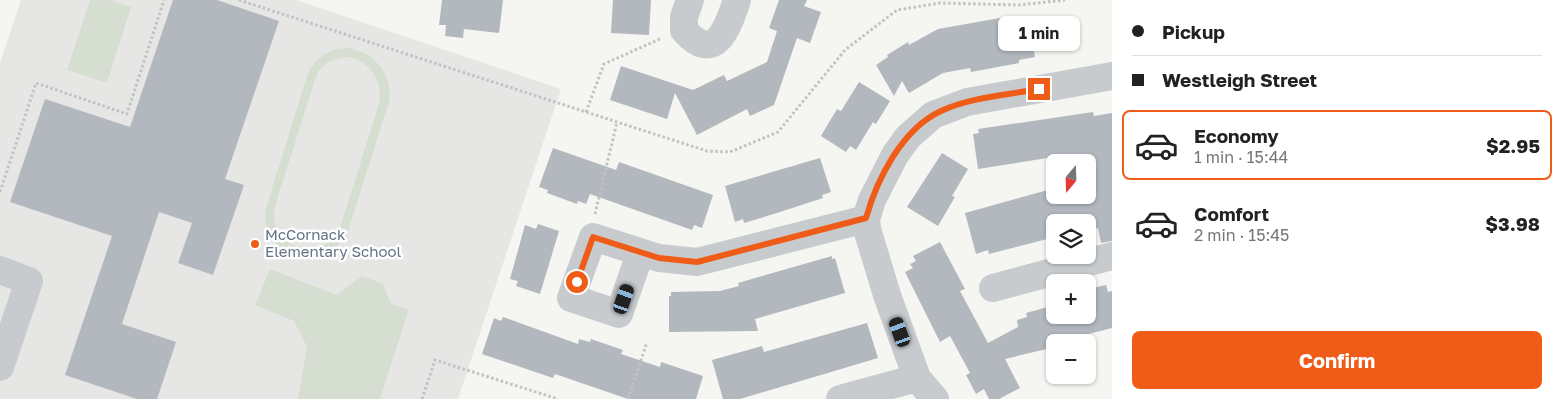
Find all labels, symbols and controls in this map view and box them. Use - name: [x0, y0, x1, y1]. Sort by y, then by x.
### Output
- callout: 1 min: [998, 17, 1080, 52]
- text: Pickup: [1162, 20, 1225, 43]
- text: 1 min: [1019, 23, 1059, 43]
- text: Westleigh Street: [1162, 68, 1317, 91]
- route end: [1028, 78, 1050, 100]
- icon: car: [1134, 123, 1179, 168]
- text: Economy: [1194, 124, 1279, 147]
- text: $2.95: [1486, 134, 1540, 157]
- text: 1 min · 15:44: [1194, 147, 1288, 167]
- north arrow: [1046, 154, 1096, 204]
- map controls: [1046, 154, 1096, 384]
- icon: car: [1134, 201, 1179, 246]
- text: Comfort: [1194, 202, 1269, 225]
- text: $3.98: [1485, 212, 1540, 235]
- button: layers: [1046, 214, 1096, 264]
- place label: McCornack Elementary School: [265, 225, 401, 260]
- text: 2 min · 15:45: [1194, 225, 1289, 245]
- marker: McCornack Elementary School: [249, 238, 261, 250]
- route start: [566, 271, 588, 293]
- button: +: [1046, 274, 1096, 324]
- car: [612, 282, 635, 316]
- car: [887, 315, 912, 349]
- button: Confirm: [1132, 331, 1542, 389]
- button: −: [1046, 334, 1096, 384]

